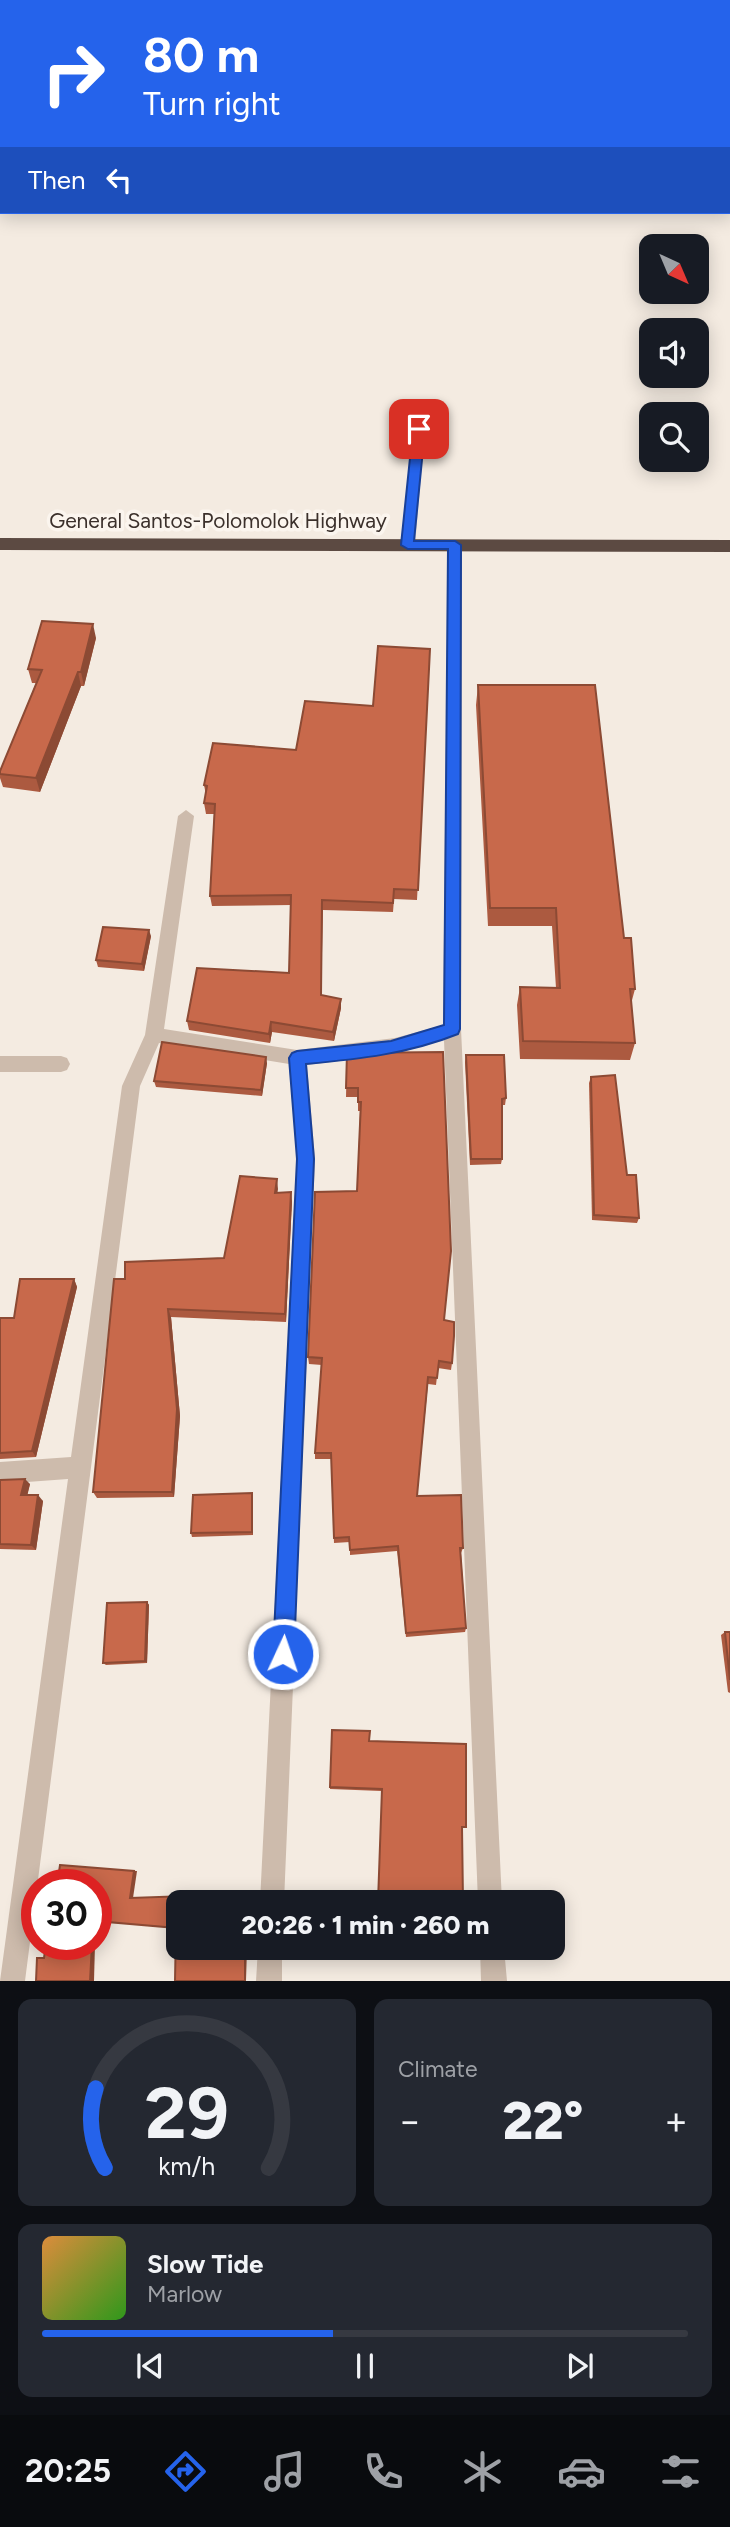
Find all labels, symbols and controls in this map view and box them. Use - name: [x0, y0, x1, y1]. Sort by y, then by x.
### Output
- text: 80 m: [143, 25, 259, 84]
- icon: right: [28, 28, 119, 119]
- text: Turn right: [143, 85, 281, 123]
- icon: left: [100, 161, 138, 199]
- text: Then: [28, 164, 86, 196]
- north arrow: [639, 234, 709, 304]
- map controls: [639, 234, 709, 472]
- button: sound: [639, 318, 709, 388]
- pin: [389, 399, 449, 459]
- button: search: [639, 402, 709, 472]
- icon: arrive: [400, 410, 438, 448]
- street label: General Santos-Polomolok Highway: [49, 508, 387, 533]
- position arrow: [246, 1617, 320, 1691]
- speed limit sign: 30: [21, 1869, 112, 1960]
- text: 20:26 · 1 min · 260 m: [242, 1909, 489, 1941]
- text: Climate: [398, 2055, 477, 2083]
- text: 29: [145, 2070, 229, 2157]
- text: 22°: [502, 2090, 584, 2152]
- text: −: [398, 2098, 422, 2144]
- text: +: [664, 2098, 688, 2144]
- text: km/h: [158, 2151, 216, 2181]
- text: Slow Tide: [147, 2248, 263, 2280]
- text: Marlow: [147, 2280, 222, 2308]
- icon: previous: [131, 2347, 169, 2385]
- icon: pause: [346, 2347, 384, 2385]
- icon: next: [561, 2347, 599, 2385]
- icon: directions: [161, 2447, 210, 2496]
- icon: music: [260, 2447, 309, 2496]
- icon: phone: [359, 2447, 408, 2496]
- icon: climate: [458, 2447, 507, 2496]
- icon: car: [557, 2447, 606, 2496]
- icon: filters: [656, 2447, 705, 2496]
- text: 20:25: [25, 2452, 111, 2490]

